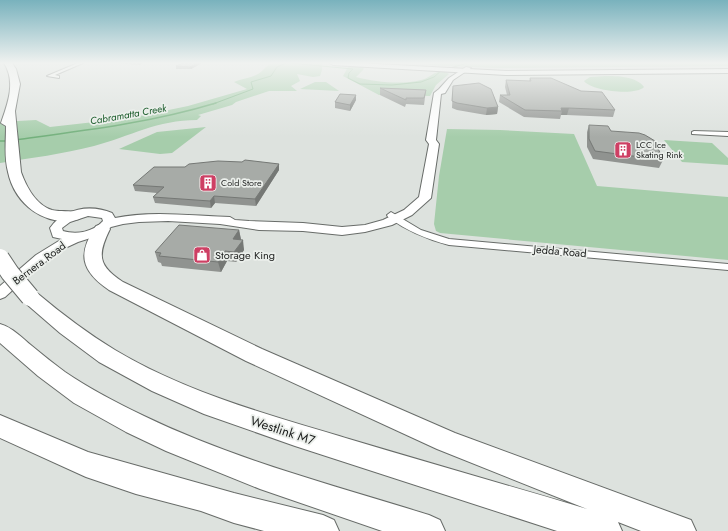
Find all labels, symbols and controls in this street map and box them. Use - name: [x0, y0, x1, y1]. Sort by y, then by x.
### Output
- water label: Cabramatta Creek: [89, 100, 168, 129]
- place label: LCC Ice Skating Rink: [636, 138, 682, 161]
- building icon: LCC Ice Skating Rink: [613, 140, 633, 160]
- building icon: Cold Store: [198, 173, 218, 193]
- place label: Cold Store: [221, 176, 262, 189]
- street label: Bernera Road: [9, 238, 69, 288]
- street label: Jedda Road: [531, 241, 587, 261]
- shop icon: Storage King: [192, 245, 212, 265]
- place label: Storage King: [215, 247, 275, 263]
- street label: Westlink M7: [248, 411, 318, 450]

